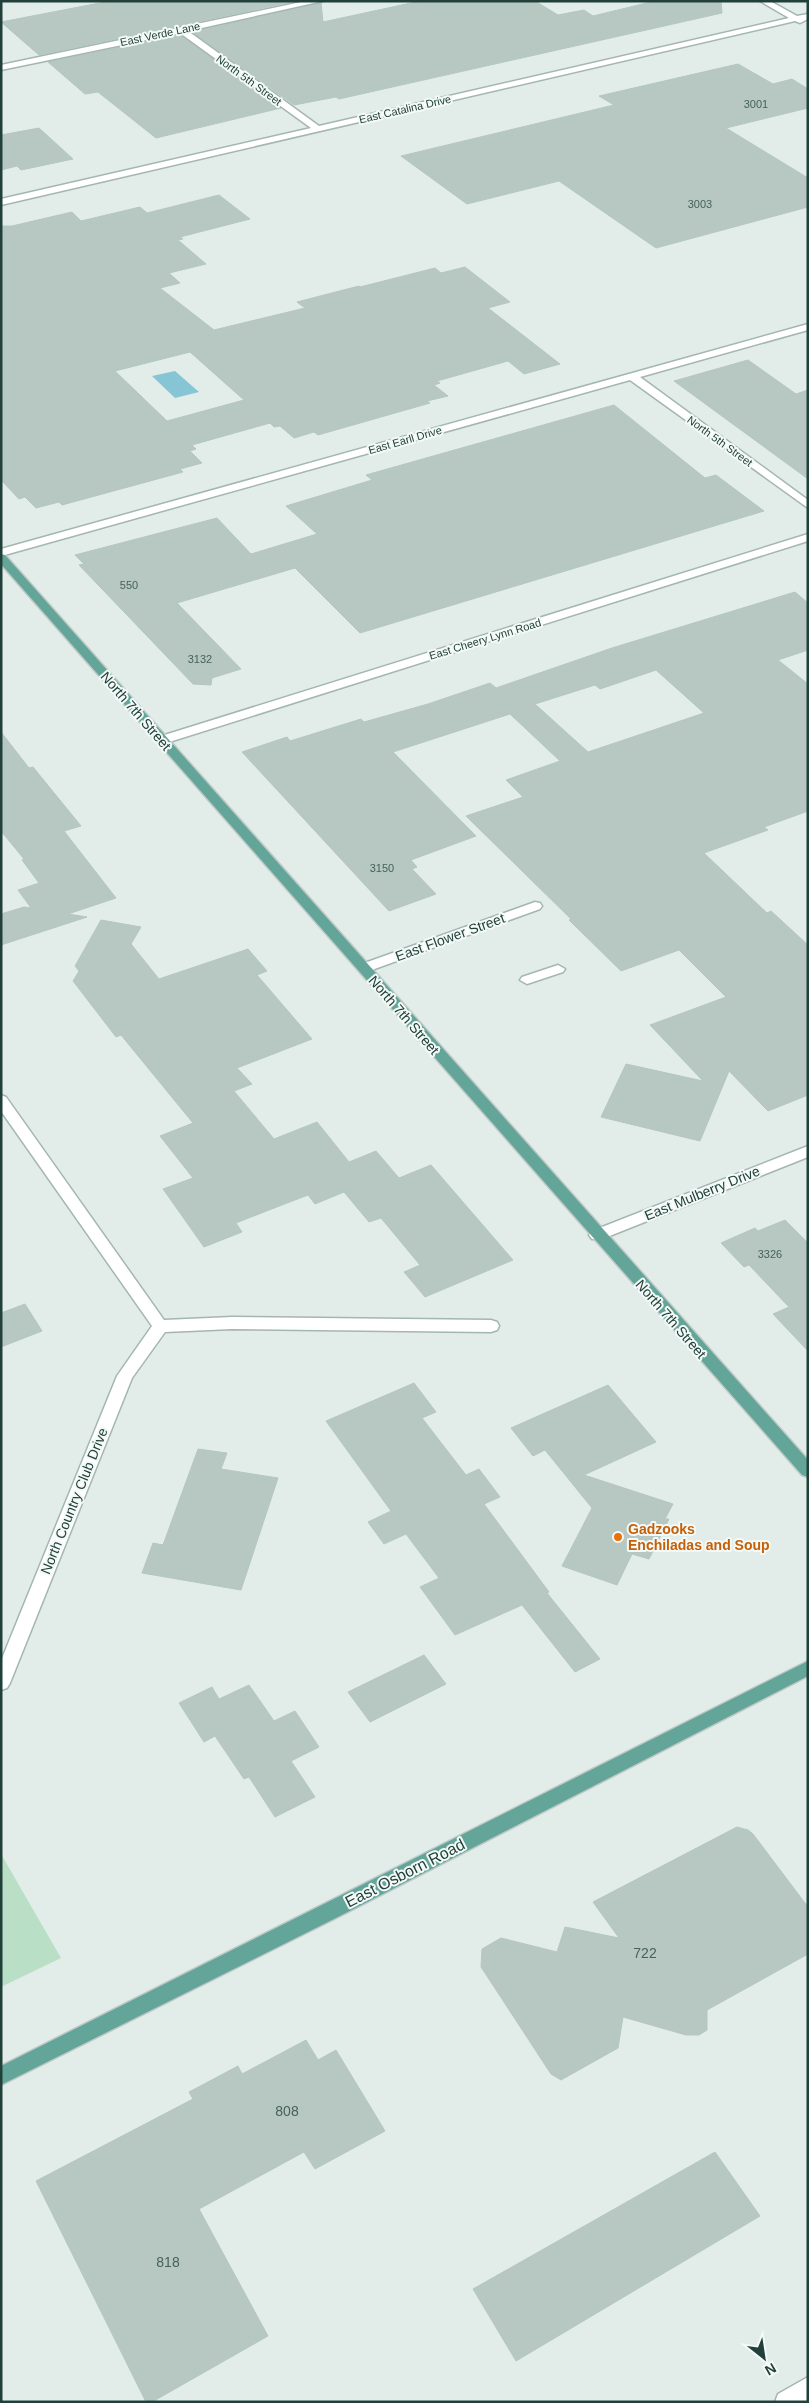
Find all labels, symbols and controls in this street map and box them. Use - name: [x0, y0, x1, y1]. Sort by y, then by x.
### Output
- street label: East Verde Lane: [119, 20, 201, 48]
- street label: North 5th Street: [214, 52, 284, 108]
- street label: East Catalina Drive: [358, 93, 452, 125]
- house number: 3001: [744, 98, 768, 110]
- house number: 3003: [688, 198, 712, 210]
- street label: North 5th Street: [685, 413, 755, 469]
- street label: East Earll Drive: [367, 424, 443, 456]
- house number: 550: [120, 579, 138, 591]
- street label: East Cheery Lynn Road: [428, 616, 542, 662]
- house number: 3132: [188, 653, 212, 665]
- street label: North 7th Street: [98, 668, 175, 754]
- house number: 3150: [370, 862, 394, 874]
- street label: East Flower Street: [393, 910, 507, 964]
- street label: North 7th Street: [366, 972, 443, 1058]
- street label: East Mulberry Drive: [642, 1162, 762, 1223]
- house number: 3326: [758, 1248, 782, 1260]
- street label: North 7th Street: [633, 1276, 710, 1362]
- street label: North Country Club Drive: [37, 1425, 111, 1576]
- place label: Gadzooks Enchiladas and Soup: [628, 1521, 770, 1553]
- marker: Gadzooks Enchiladas and Soup: [612, 1531, 624, 1543]
- street label: East Osborn Road: [343, 1836, 467, 1910]
- house number: 722: [633, 1945, 657, 1961]
- house number: 808: [275, 2103, 299, 2119]
- house number: 818: [156, 2254, 180, 2270]
- north arrow: [739, 2333, 789, 2383]
- text: N: [762, 2360, 779, 2379]

